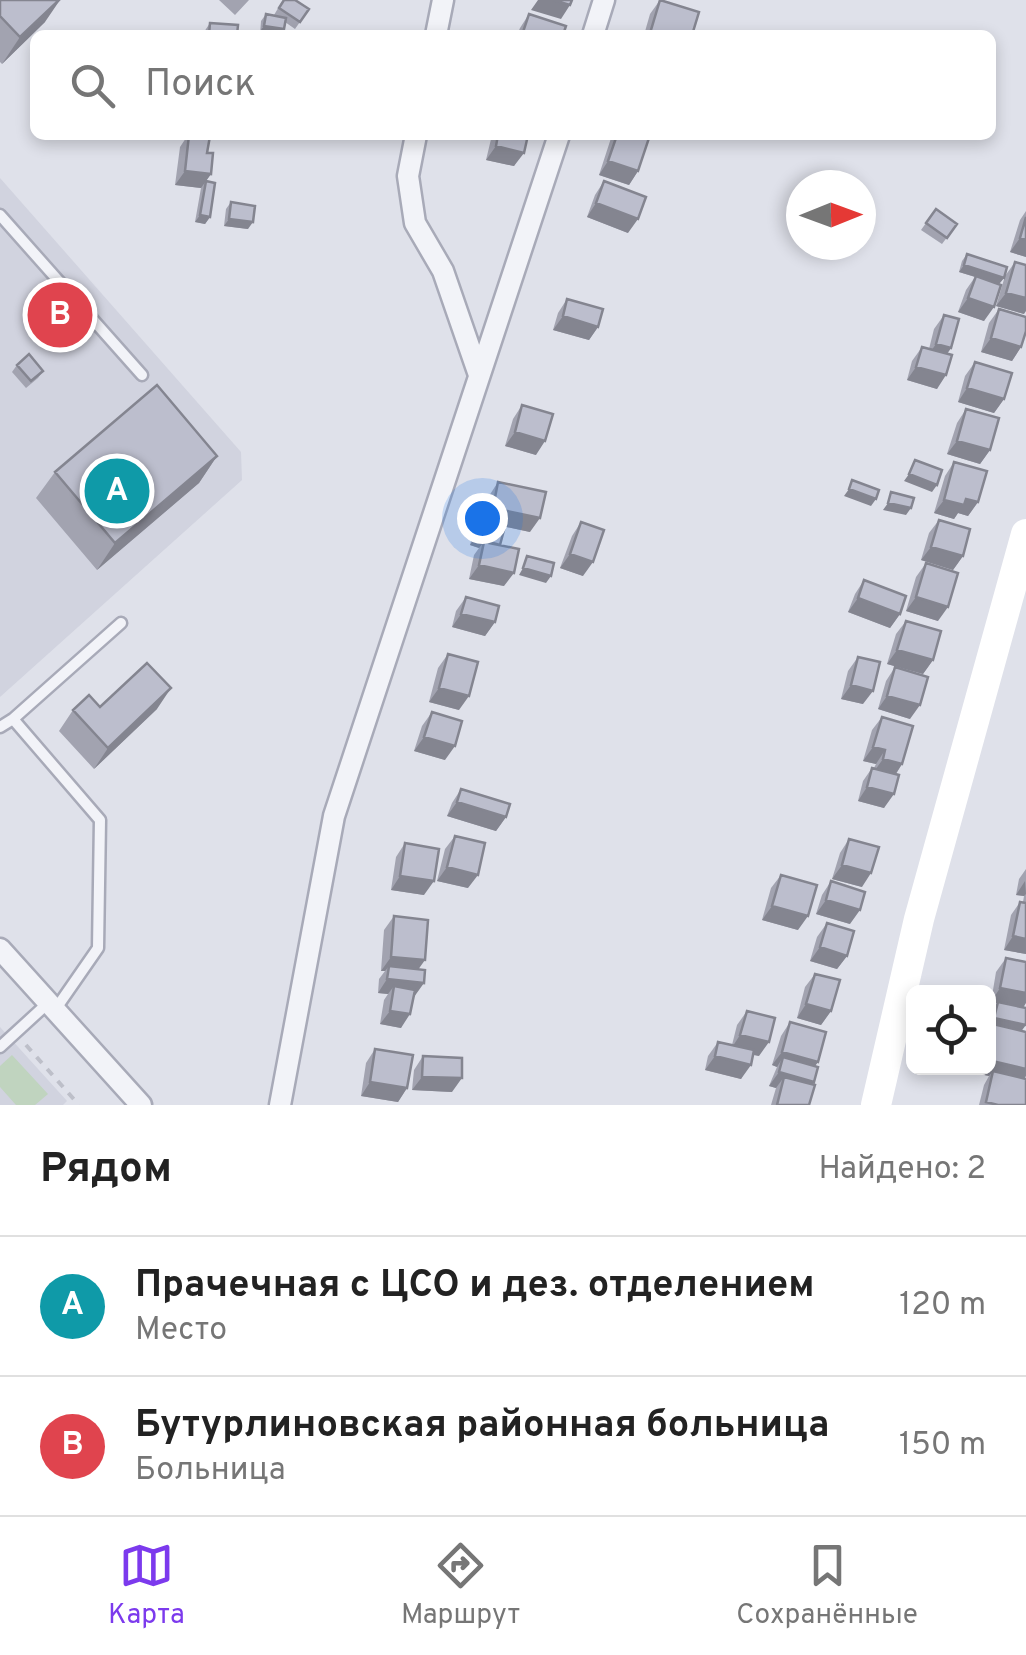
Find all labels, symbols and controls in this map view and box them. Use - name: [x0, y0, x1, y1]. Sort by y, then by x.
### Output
- search box: [30, 30, 996, 140]
- icon: search: [65, 58, 120, 113]
- text: Поиск: [145, 61, 256, 110]
- north arrow: [786, 170, 876, 260]
- pin: B: [28, 278, 92, 352]
- pin: A: [84, 454, 150, 528]
- your location: [457, 493, 508, 544]
- map controls: [906, 985, 996, 1075]
- button: locate: [906, 985, 996, 1075]
- text: Рядом: [40, 1144, 172, 1197]
- text: Найдено: 2: [819, 1150, 986, 1190]
- text: Прачечная с ЦСО и дез. отделением: [135, 1262, 814, 1311]
- text: A: [61, 1286, 84, 1326]
- text: 120 m: [899, 1286, 986, 1326]
- text: Место: [135, 1311, 227, 1351]
- text: Бутурлиновская районная больница: [135, 1402, 829, 1451]
- text: B: [61, 1426, 84, 1466]
- text: 150 m: [899, 1426, 986, 1466]
- text: Больница: [135, 1451, 286, 1491]
- tab: Карта: [108, 1538, 185, 1634]
- tab: Маршрут: [401, 1538, 520, 1634]
- tab: Сохранённые: [736, 1538, 918, 1634]

